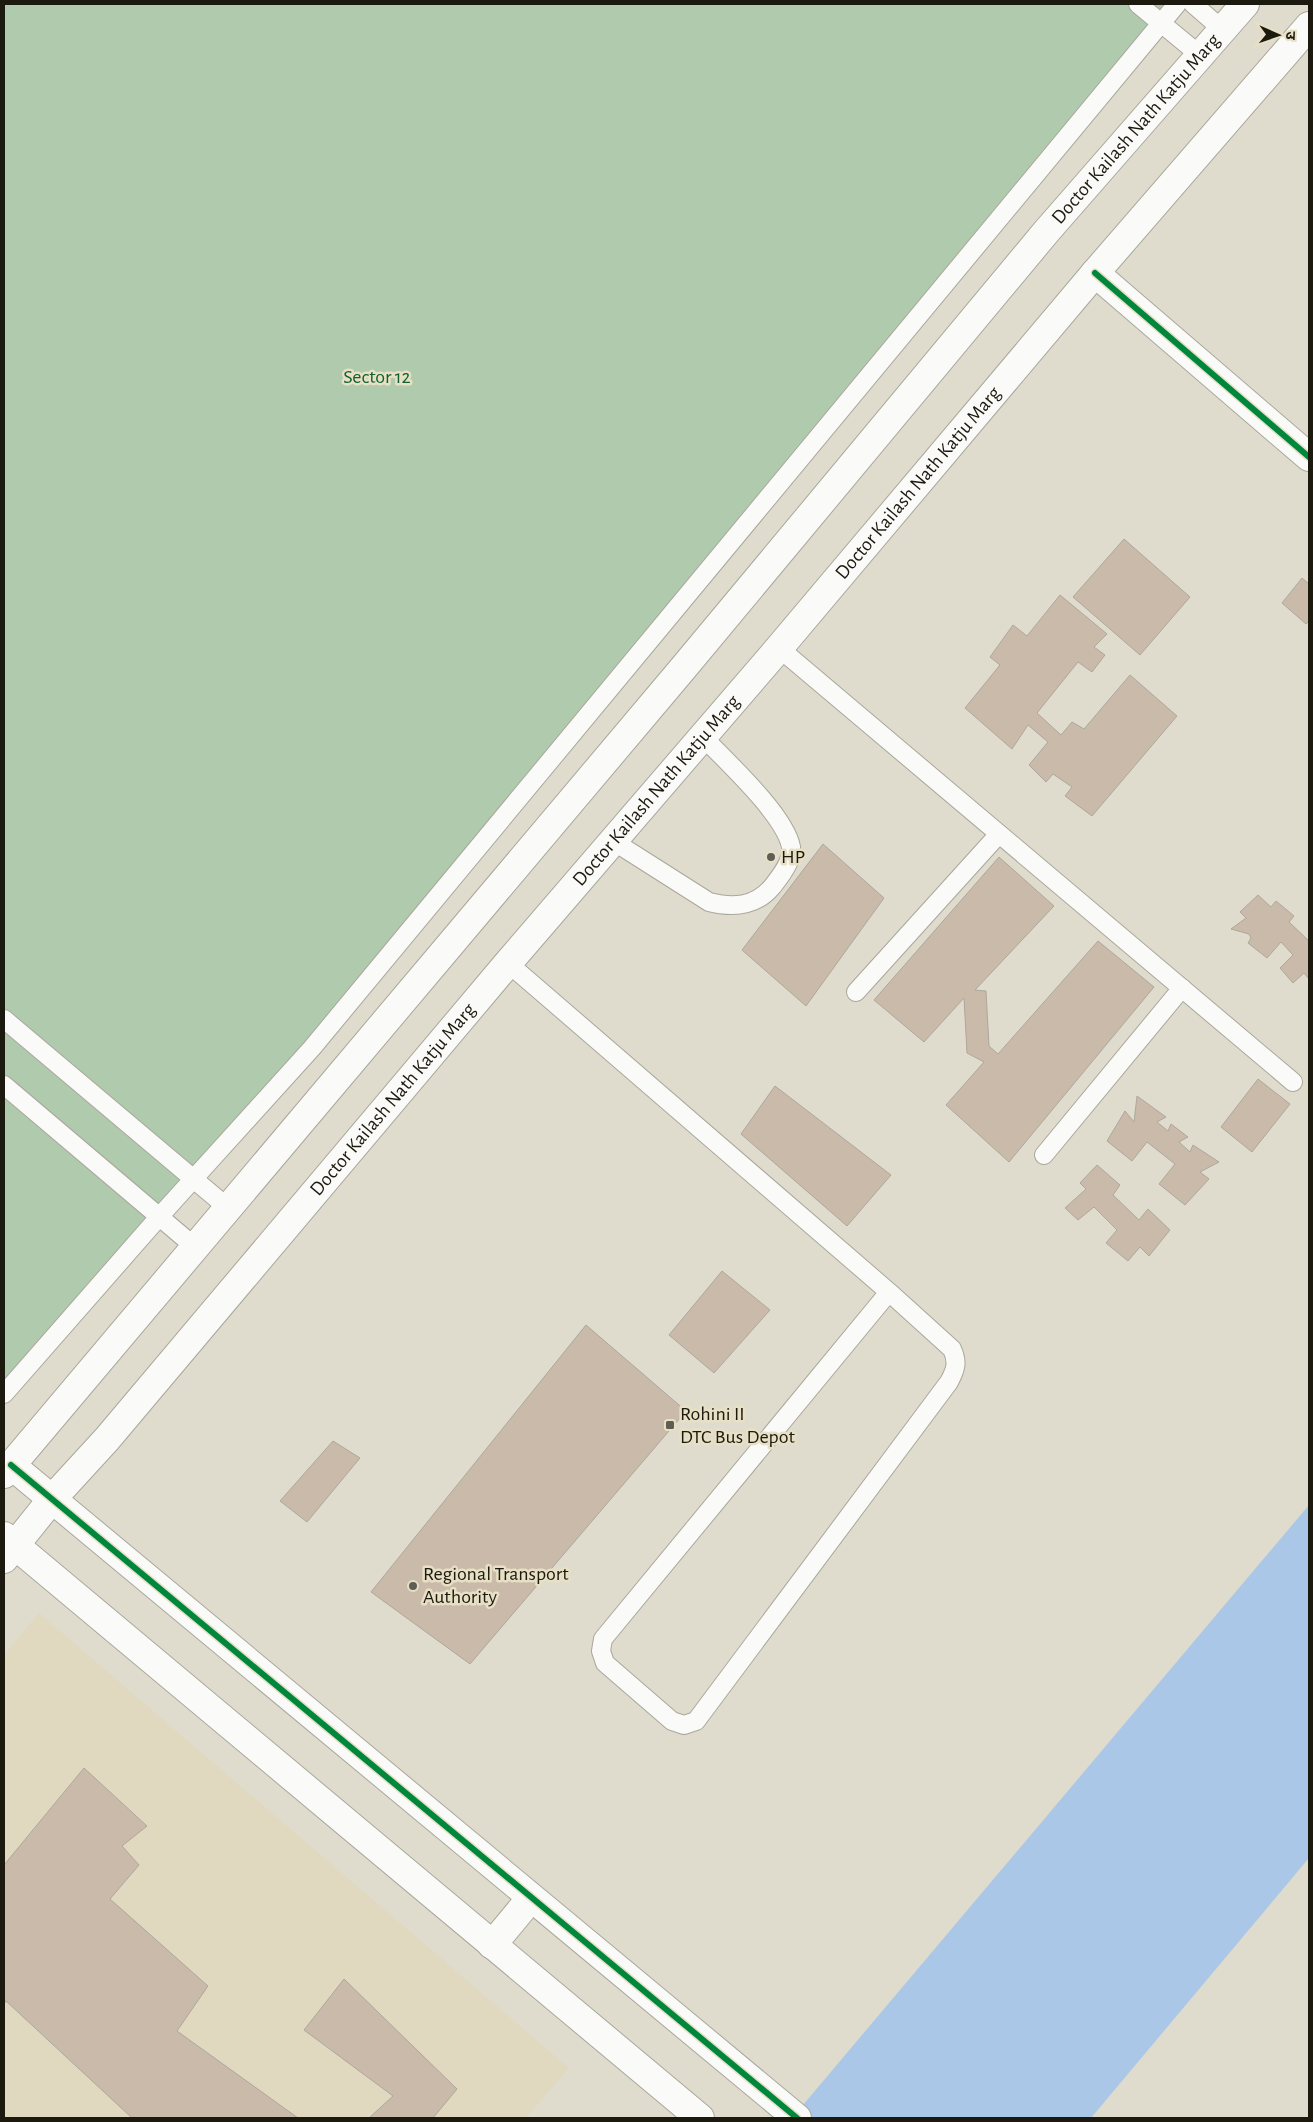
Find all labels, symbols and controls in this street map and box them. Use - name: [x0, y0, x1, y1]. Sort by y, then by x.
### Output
- north arrow: [1253, 10, 1303, 60]
- street label: Doctor Kailash Nath Katju Marg: [1048, 30, 1224, 228]
- text: उ: [1283, 31, 1297, 41]
- park label: Sector 12: [343, 367, 411, 387]
- street label: Doctor Kailash Nath Katju Marg: [832, 383, 1005, 583]
- street label: Doctor Kailash Nath Katju Marg: [569, 691, 744, 890]
- place label: HP: [781, 847, 805, 867]
- marker: HP: [765, 851, 777, 863]
- street label: Doctor Kailash Nath Katju Marg: [306, 999, 480, 1200]
- place label: Rohini II DTC Bus Depot: [680, 1404, 796, 1447]
- marker: Rohini II DTC Bus Depot: [664, 1419, 676, 1431]
- place label: Regional Transport Authority: [423, 1564, 569, 1607]
- marker: Regional Transport Authority: [407, 1580, 419, 1592]

